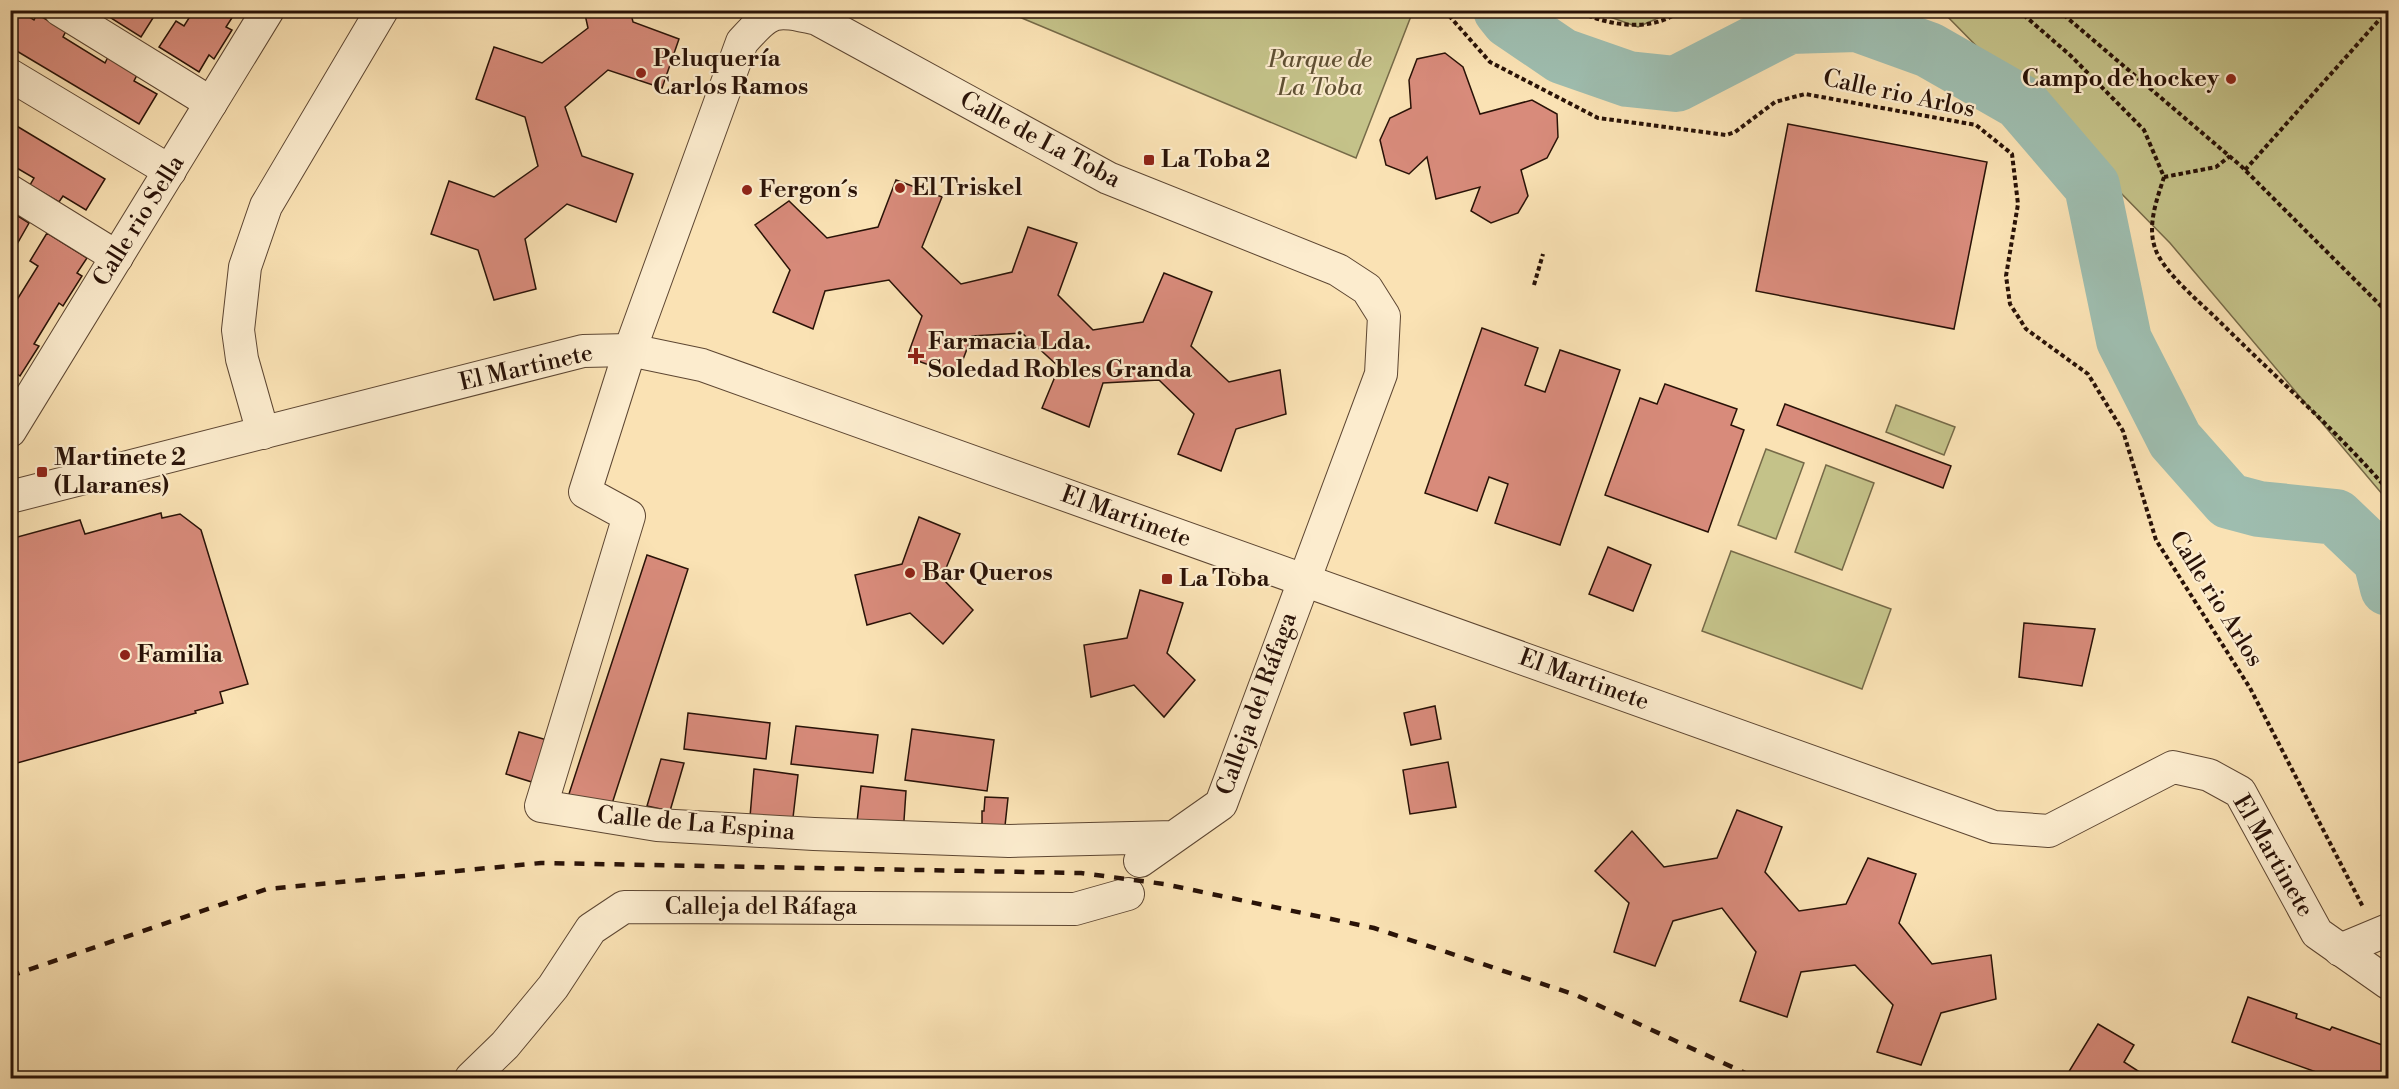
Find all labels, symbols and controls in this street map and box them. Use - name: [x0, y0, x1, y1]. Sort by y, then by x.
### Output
- place label: Peluquería Carlos Ramos: [653, 44, 808, 102]
- park label: Parque de La Toba: [1267, 45, 1372, 103]
- street label: Calle rio Arlos: [1820, 63, 1978, 125]
- place label: Campo de hockey: [2022, 64, 2220, 94]
- marker: Peluquería Carlos Ramos: [634, 66, 648, 80]
- marker: Campo de hockey: [2224, 72, 2238, 86]
- street label: Calle de La Toba: [955, 85, 1126, 195]
- place label: La Toba 2: [1161, 145, 1270, 175]
- street label: Calle rio Sella: [87, 149, 192, 292]
- marker: La Toba 2: [1142, 153, 1156, 167]
- place label: El Triskel: [912, 173, 1022, 203]
- place label: Fergon´s: [759, 175, 858, 205]
- marker: El Triskel: [893, 181, 907, 195]
- marker: Fergon´s: [740, 183, 754, 197]
- place label: Farmacia Lda. Soledad Robles Granda: [928, 327, 1193, 385]
- street label: El Martinete: [456, 338, 596, 398]
- marker: Farmacia Lda. Soledad Robles Granda: [909, 349, 923, 363]
- place label: Martinete 2 (Llaranes): [54, 443, 186, 501]
- marker: Martinete 2 (Llaranes): [35, 465, 49, 479]
- street label: El Martinete: [1057, 480, 1195, 554]
- street label: Calle rio Arlos: [2162, 525, 2270, 673]
- place label: Bar Queros: [922, 558, 1053, 588]
- place label: La Toba: [1179, 564, 1270, 594]
- marker: Bar Queros: [903, 566, 917, 580]
- marker: La Toba: [1160, 572, 1174, 586]
- street label: Calleja del Ráfaga: [1210, 608, 1304, 800]
- place label: Familia: [137, 640, 224, 670]
- street label: El Martinete: [1515, 643, 1653, 717]
- marker: Familia: [118, 648, 132, 662]
- street label: El Martinete: [2226, 789, 2320, 923]
- street label: Calle de La Espina: [596, 800, 797, 848]
- street label: Calleja del Ráfaga: [665, 892, 858, 922]

